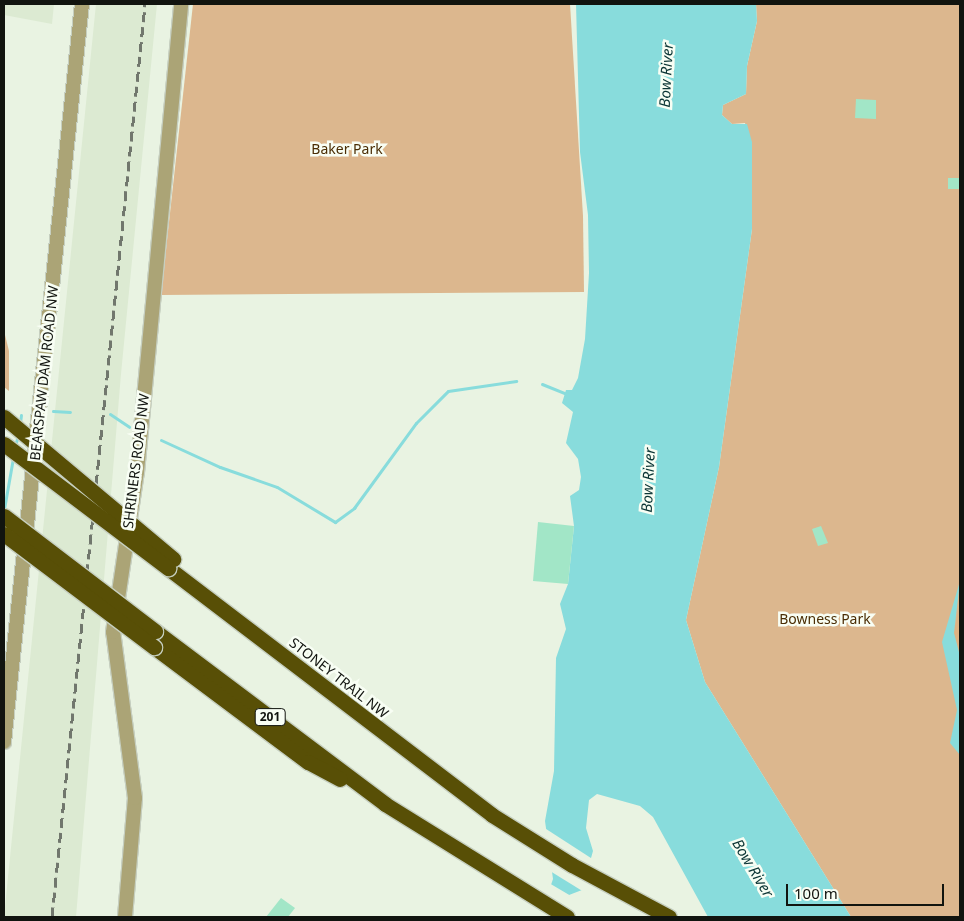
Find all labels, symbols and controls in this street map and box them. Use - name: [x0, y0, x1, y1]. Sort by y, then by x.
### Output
- water label: Bow River: [655, 42, 677, 108]
- park label: Baker Park: [311, 141, 383, 157]
- street label: BEARSPAW DAM ROAD NW: [26, 285, 62, 461]
- street label: SHRINERS ROAD NW: [119, 393, 153, 529]
- water label: Bow River: [637, 447, 659, 513]
- park label: Bowness Park: [779, 611, 871, 627]
- street label: STONEY TRAIL NW: [286, 634, 392, 722]
- road number: 201: [254, 708, 286, 726]
- water label: Bow River: [729, 836, 777, 900]
- scale bar: [789, 874, 946, 906]
- text: 100 m: [794, 883, 838, 903]

